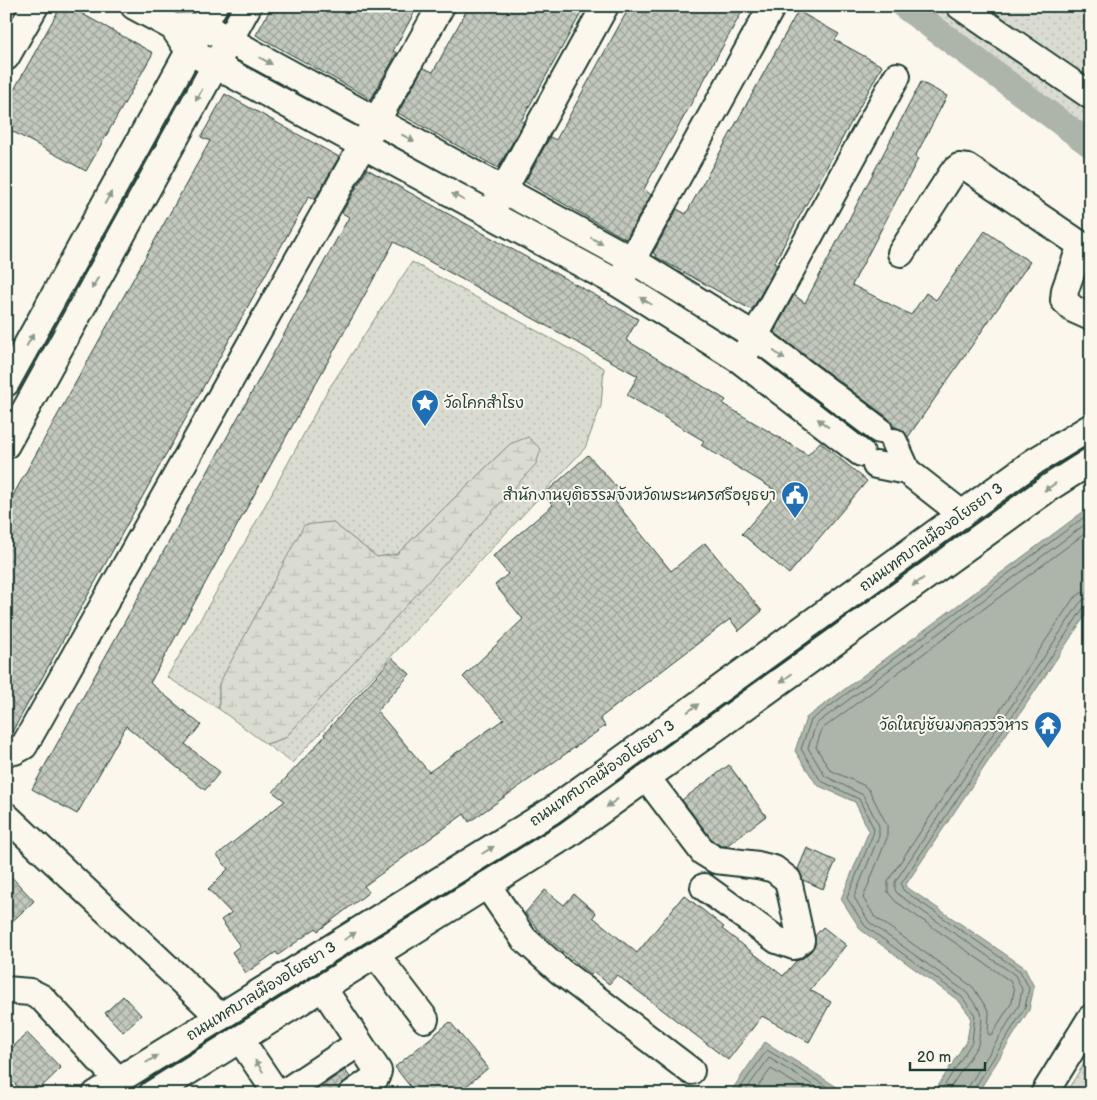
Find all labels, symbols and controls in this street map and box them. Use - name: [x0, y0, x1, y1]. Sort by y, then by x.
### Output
- one-way arrow: [259, 56, 272, 65]
- one-way arrow: [195, 88, 203, 102]
- one-way arrow: [401, 134, 416, 142]
- one-way arrow: [104, 191, 112, 205]
- one-way arrow: [451, 193, 465, 201]
- one-way arrow: [590, 237, 605, 245]
- one-way arrow: [91, 277, 100, 290]
- one-way arrow: [639, 297, 652, 306]
- one-way arrow: [26, 333, 34, 348]
- one-way arrow: [772, 349, 785, 360]
- place icon: วัดโคกสำโรง: [410, 388, 440, 427]
- place label: วัดโคกสำโรง: [444, 393, 524, 413]
- one-way arrow: [817, 418, 830, 429]
- street label: ถนนเทศบาลเมืองอโยธยา 3: [855, 478, 1007, 596]
- public building icon: สำนักงานยุติธรรมจังหวัดพระนครศรีอยุธยา: [780, 480, 810, 519]
- one-way arrow: [1043, 483, 1057, 492]
- place label: สำนักงานยุติธรรมจังหวัดพระนครศรีอยุธยา: [503, 486, 776, 506]
- one-way arrow: [912, 577, 925, 588]
- one-way arrow: [780, 672, 793, 683]
- one-way arrow: [686, 703, 700, 713]
- temple icon: วัดใหญ่ชัยมงคลวรวิหาร: [1033, 710, 1063, 749]
- street label: ถนนเทศบาลเมืองอโยธยา 3: [525, 715, 679, 831]
- place label: วัดใหญ่ชัยมงคลวรวิหาร: [880, 715, 1029, 735]
- one-way arrow: [605, 798, 619, 808]
- one-way arrow: [481, 845, 494, 855]
- one-way arrow: [343, 931, 356, 940]
- street label: ถนนเทศบาลเมืองอโยธยา 3: [182, 937, 340, 1045]
- scale bar: [910, 1040, 984, 1072]
- text: 20 m: [917, 1048, 951, 1067]
- one-way arrow: [146, 1054, 159, 1063]
- one-way arrow: [254, 1060, 263, 1073]

